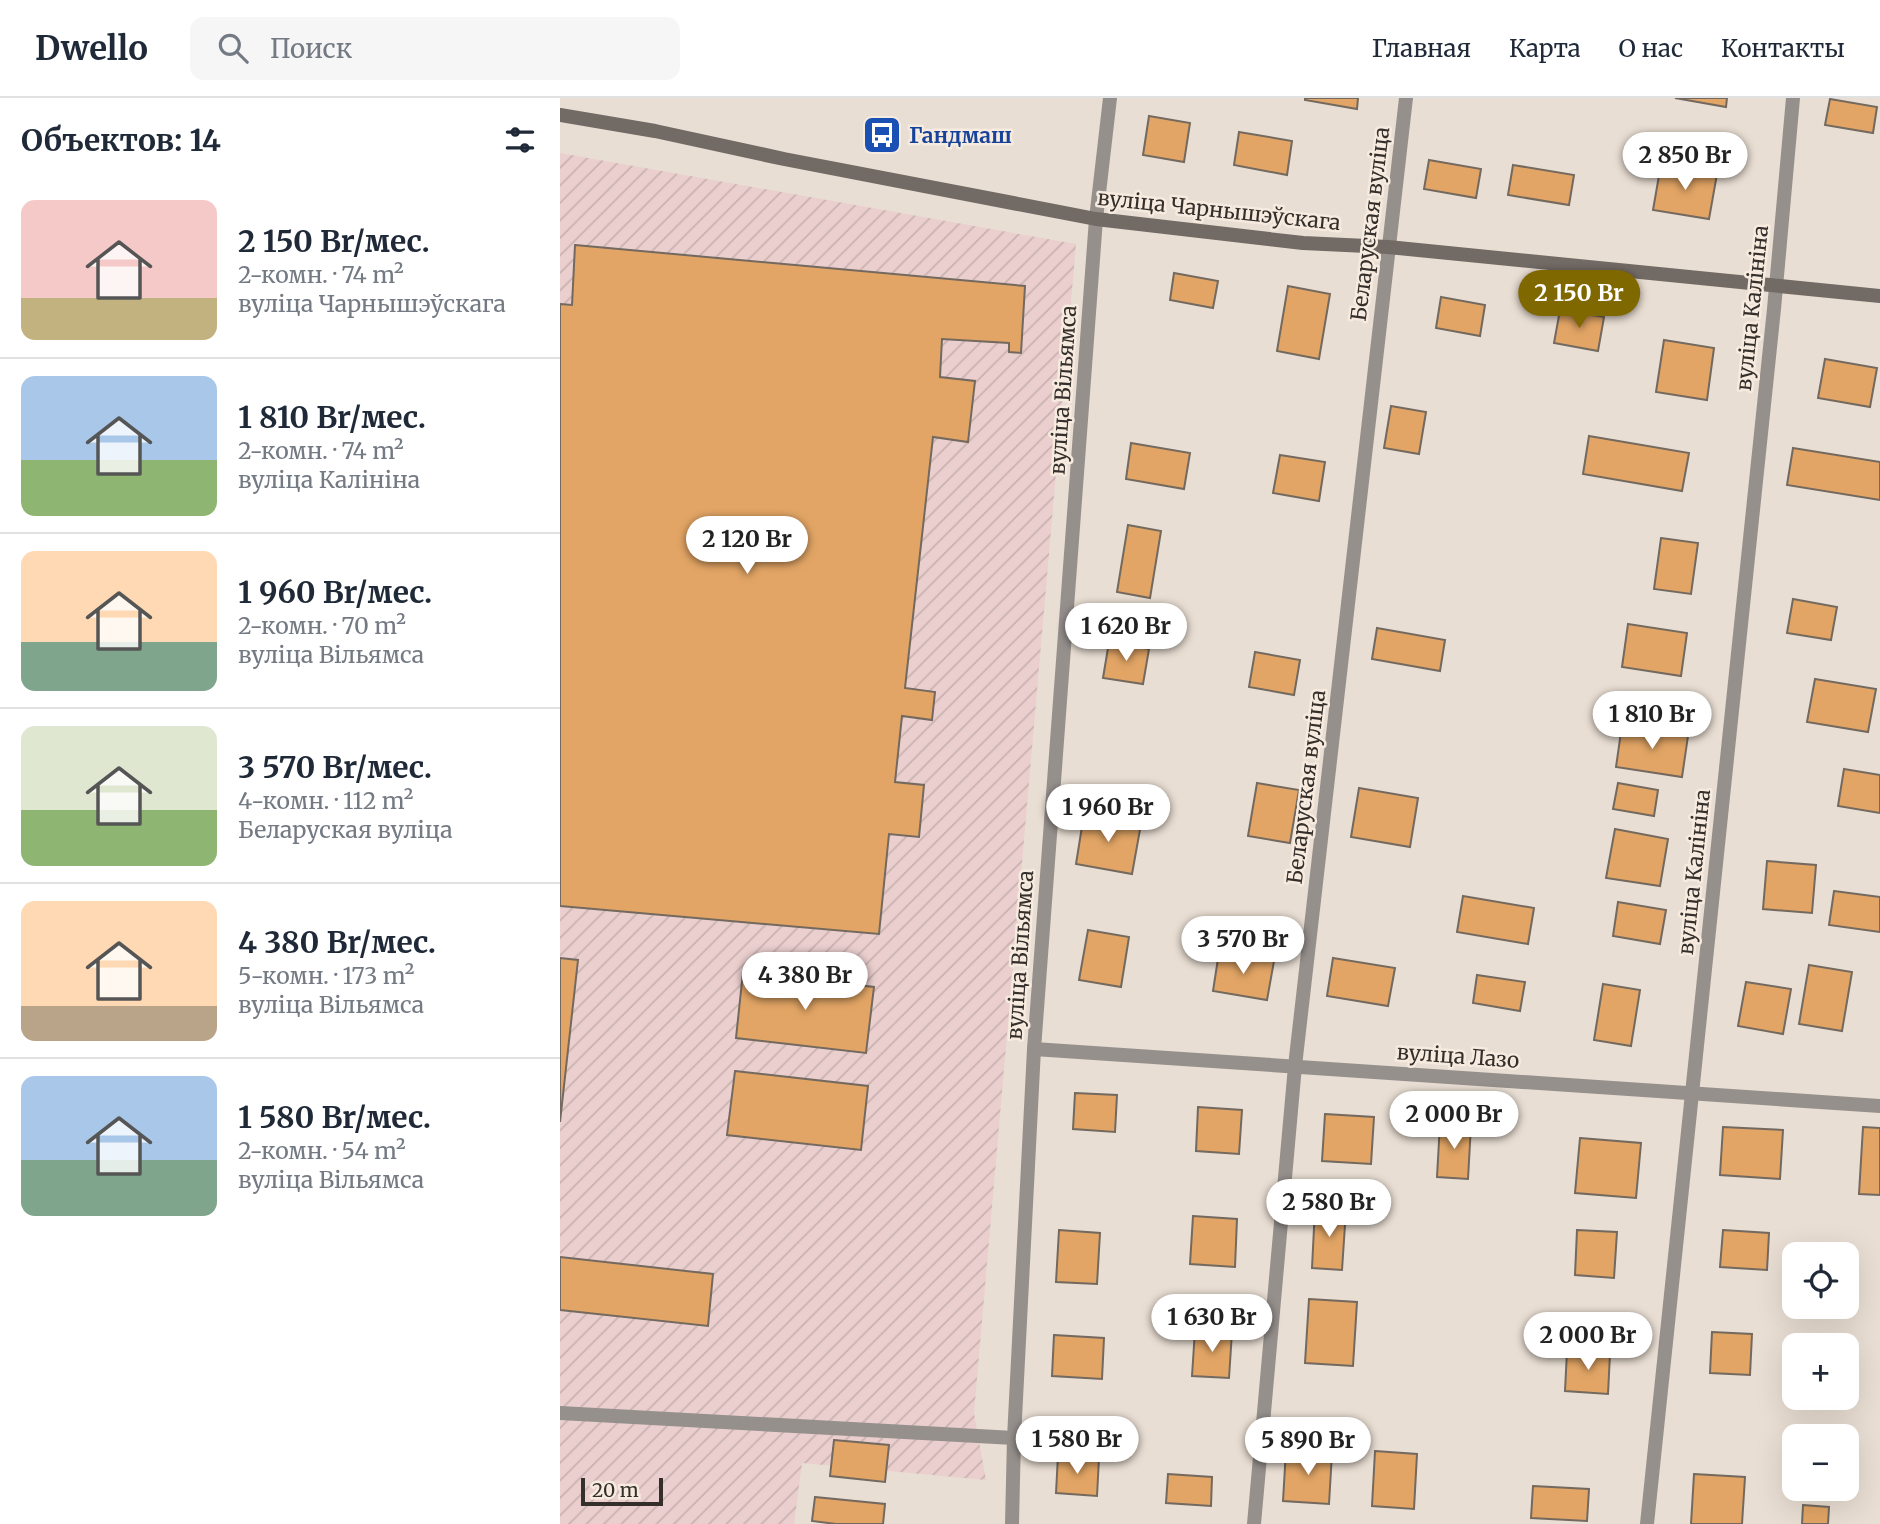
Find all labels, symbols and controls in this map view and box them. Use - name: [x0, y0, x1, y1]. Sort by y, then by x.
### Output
- search box: [190, 17, 680, 80]
- text: Dwello: [35, 28, 148, 69]
- icon: search: [214, 29, 252, 67]
- text: Поиск: [270, 32, 352, 65]
- text: Главная: [1372, 33, 1471, 64]
- text: Карта: [1509, 33, 1581, 64]
- text: О нас: [1619, 33, 1683, 64]
- text: Контакты: [1721, 33, 1845, 64]
- bus stop icon: Гандмаш: [861, 114, 903, 156]
- text: Объектов: 14: [21, 121, 221, 159]
- icon: filters: [501, 121, 539, 159]
- place label: Гандмаш: [909, 122, 1012, 149]
- street label: Беларуская вуліца: [1345, 125, 1395, 323]
- pin: 2 850 Br: [1613, 132, 1757, 192]
- text: 2 850 Br: [1639, 140, 1731, 169]
- street label: вуліца Чарнышэўскага: [1096, 184, 1342, 236]
- text: 2 150 Br/мес.: [238, 222, 430, 260]
- street label: вуліца Калініна: [1730, 224, 1774, 392]
- icon: home: [77, 228, 161, 312]
- text: 2-комн. · 74 m²: [238, 260, 404, 289]
- pin: 2 150 Br: [1507, 271, 1651, 330]
- text: 2 150 Br: [1534, 278, 1624, 307]
- text: вуліца Чарнышэўскага: [238, 289, 506, 318]
- street label: вуліца Вільямса: [1044, 304, 1082, 476]
- text: 1 810 Br/мес.: [238, 398, 426, 436]
- icon: home: [77, 404, 161, 488]
- text: 2-комн. · 74 m²: [238, 436, 404, 465]
- text: вуліца Калініна: [238, 465, 420, 494]
- pin: 2 120 Br: [675, 517, 819, 576]
- text: 2 120 Br: [702, 524, 792, 553]
- text: 1 960 Br/мес.: [238, 573, 432, 611]
- icon: home: [77, 579, 161, 663]
- pin: 1 620 Br: [1054, 603, 1198, 663]
- text: 2-комн. · 70 m²: [238, 611, 406, 640]
- text: 1 620 Br: [1081, 611, 1171, 640]
- text: вуліца Вільямса: [238, 640, 424, 669]
- street label: Беларуская вуліца: [1281, 688, 1331, 886]
- pin: 1 810 Br: [1580, 692, 1724, 751]
- text: 1 810 Br: [1609, 699, 1695, 728]
- text: 3 570 Br/мес.: [238, 748, 432, 786]
- icon: home: [77, 754, 161, 838]
- pin: 1 960 Br: [1036, 784, 1180, 844]
- text: 4-комн. · 112 m²: [238, 786, 413, 815]
- street label: вуліца Калініна: [1672, 788, 1716, 956]
- text: 1 960 Br: [1062, 792, 1154, 821]
- text: Беларуская вуліца: [238, 815, 453, 844]
- street label: вуліца Вільямса: [1001, 869, 1039, 1041]
- pin: 3 570 Br: [1171, 916, 1315, 976]
- text: 4 380 Br/мес.: [238, 923, 436, 961]
- text: 3 570 Br: [1197, 924, 1289, 953]
- icon: home: [77, 929, 161, 1013]
- pin: 4 380 Br: [733, 953, 877, 1012]
- text: 4 380 Br: [758, 960, 852, 989]
- text: 5-комн. · 173 m²: [238, 961, 414, 990]
- text: вуліца Вільямса: [238, 990, 424, 1019]
- street label: вуліца Лазо: [1396, 1038, 1520, 1074]
- pin: 2 000 Br: [1382, 1091, 1526, 1151]
- text: 1 580 Br/мес.: [238, 1098, 431, 1136]
- text: 2 000 Br: [1406, 1099, 1502, 1128]
- icon: home: [77, 1104, 161, 1188]
- text: 2-комн. · 54 m²: [238, 1136, 406, 1165]
- text: вуліца Вільямса: [238, 1165, 424, 1194]
- pin: 2 580 Br: [1257, 1180, 1401, 1239]
- text: 2 580 Br: [1282, 1187, 1376, 1216]
- map controls: [1782, 1242, 1859, 1501]
- button: locate: [1782, 1242, 1859, 1319]
- pin: 1 630 Br: [1140, 1294, 1284, 1354]
- text: 1 630 Br: [1167, 1302, 1257, 1331]
- pin: 2 000 Br: [1516, 1312, 1660, 1372]
- text: 2 000 Br: [1540, 1320, 1636, 1349]
- button: +: [1782, 1333, 1859, 1410]
- pin: 1 580 Br: [1005, 1416, 1149, 1476]
- pin: 5 890 Br: [1236, 1418, 1380, 1477]
- text: 1 580 Br: [1032, 1424, 1122, 1453]
- button: −: [1782, 1424, 1859, 1501]
- text: 5 890 Br: [1261, 1425, 1355, 1454]
- scale bar: [581, 1475, 663, 1507]
- text: 20 m: [592, 1478, 639, 1502]

